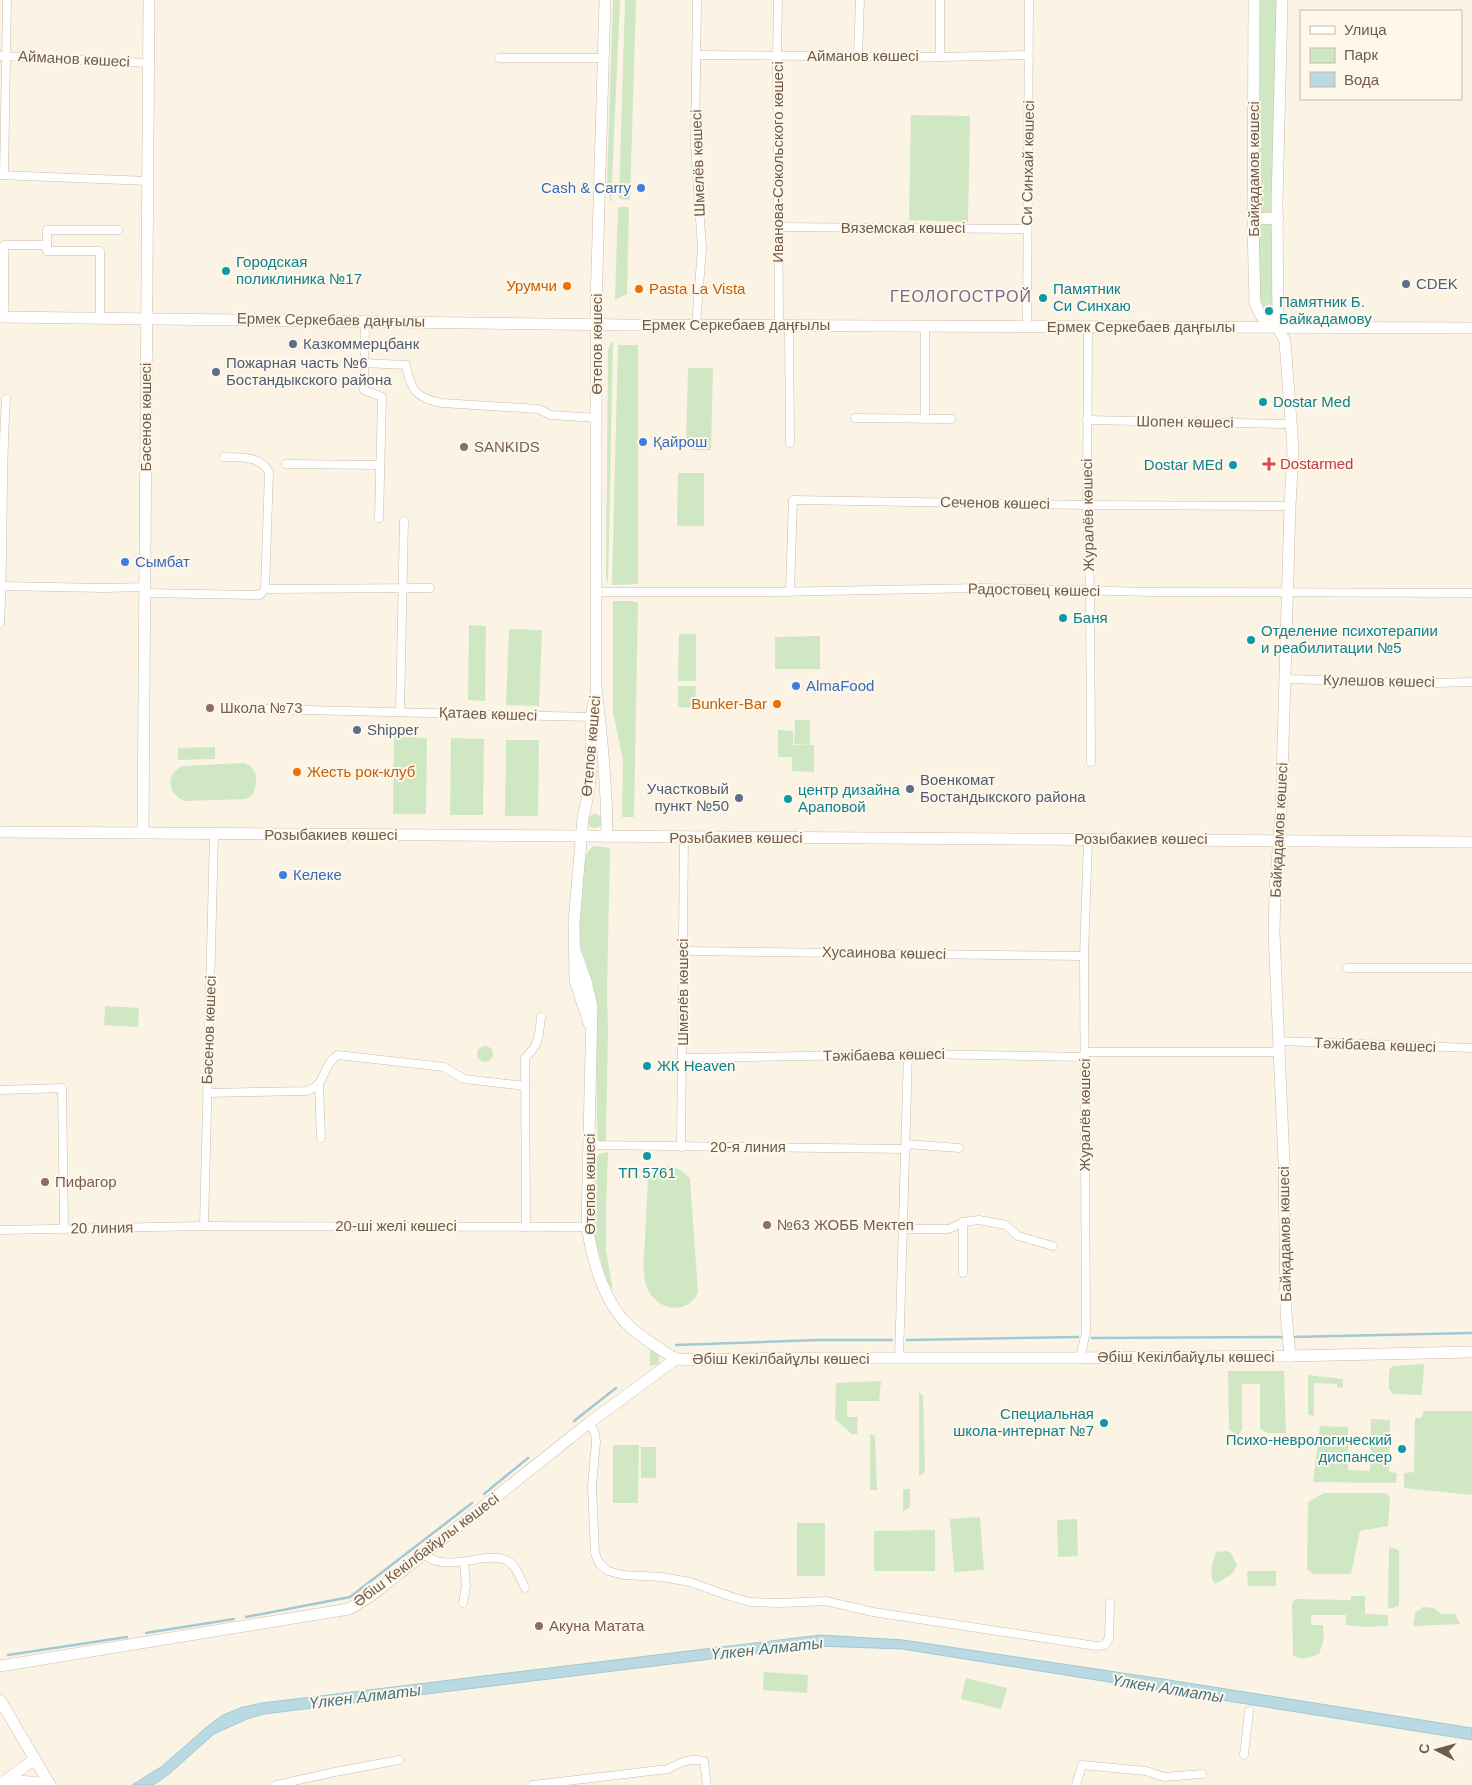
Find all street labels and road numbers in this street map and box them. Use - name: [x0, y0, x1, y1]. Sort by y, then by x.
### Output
- street label: Айманов көшесі: [18, 47, 130, 70]
- street label: Айманов көшесі: [807, 47, 919, 64]
- street label: Иванова-Сокольского көшесі: [769, 61, 786, 263]
- street label: Си Синхай көшесі: [1018, 100, 1037, 226]
- street label: Байқадамов көшесі: [1245, 101, 1262, 237]
- street label: Шмелёв көшесі: [687, 109, 708, 217]
- street label: Вяземская көшесі: [841, 219, 965, 236]
- street label: Өтепов көшесі: [588, 293, 605, 395]
- street label: Ермек Серкебаев даңғылы: [237, 309, 425, 330]
- street label: Ермек Серкебаев даңғылы: [642, 316, 830, 333]
- street label: Ермек Серкебаев даңғылы: [1047, 318, 1235, 335]
- street label: Бәсенов көшесі: [137, 363, 154, 471]
- street label: Шопен көшесі: [1136, 412, 1234, 431]
- street label: Журалёв көшесі: [1078, 458, 1097, 572]
- street label: Сеченов көшесі: [940, 493, 1050, 512]
- street label: Радостовец көшесі: [968, 580, 1100, 599]
- street label: Кулешов көшесі: [1323, 671, 1435, 690]
- street label: Өтепов көшесі: [578, 695, 603, 797]
- street label: Қатаев көшесі: [439, 703, 537, 724]
- street label: Байқадамов көшесі: [1266, 762, 1291, 898]
- street label: Розыбакиев көшесі: [264, 826, 398, 843]
- street label: Розыбакиев көшесі: [669, 829, 803, 846]
- street label: Розыбакиев көшесі: [1074, 830, 1208, 847]
- street label: Шмелёв көшесі: [674, 938, 691, 1046]
- street label: Хусаинова көшесі: [822, 943, 946, 962]
- street label: Бәсенов көшесі: [198, 975, 219, 1085]
- street label: Тәжібаева көшесі: [1314, 1034, 1436, 1055]
- street label: Тәжібаева көшесі: [823, 1045, 945, 1064]
- street label: Журалёв көшесі: [1076, 1058, 1093, 1172]
- street label: Өтепов көшесі: [581, 1133, 598, 1235]
- street label: 20-я линия: [710, 1138, 786, 1155]
- street label: Байқадамов көшесі: [1275, 1166, 1294, 1302]
- street label: 20-ші желі көшесі: [335, 1217, 457, 1234]
- street label: 20 линия: [70, 1218, 134, 1237]
- street label: Әбіш Кекілбайұлы көшесі: [1097, 1348, 1275, 1365]
- street label: Әбіш Кекілбайұлы көшесі: [692, 1350, 870, 1367]
- street label: Әбіш Кекілбайұлы көшесі: [350, 1489, 502, 1610]

